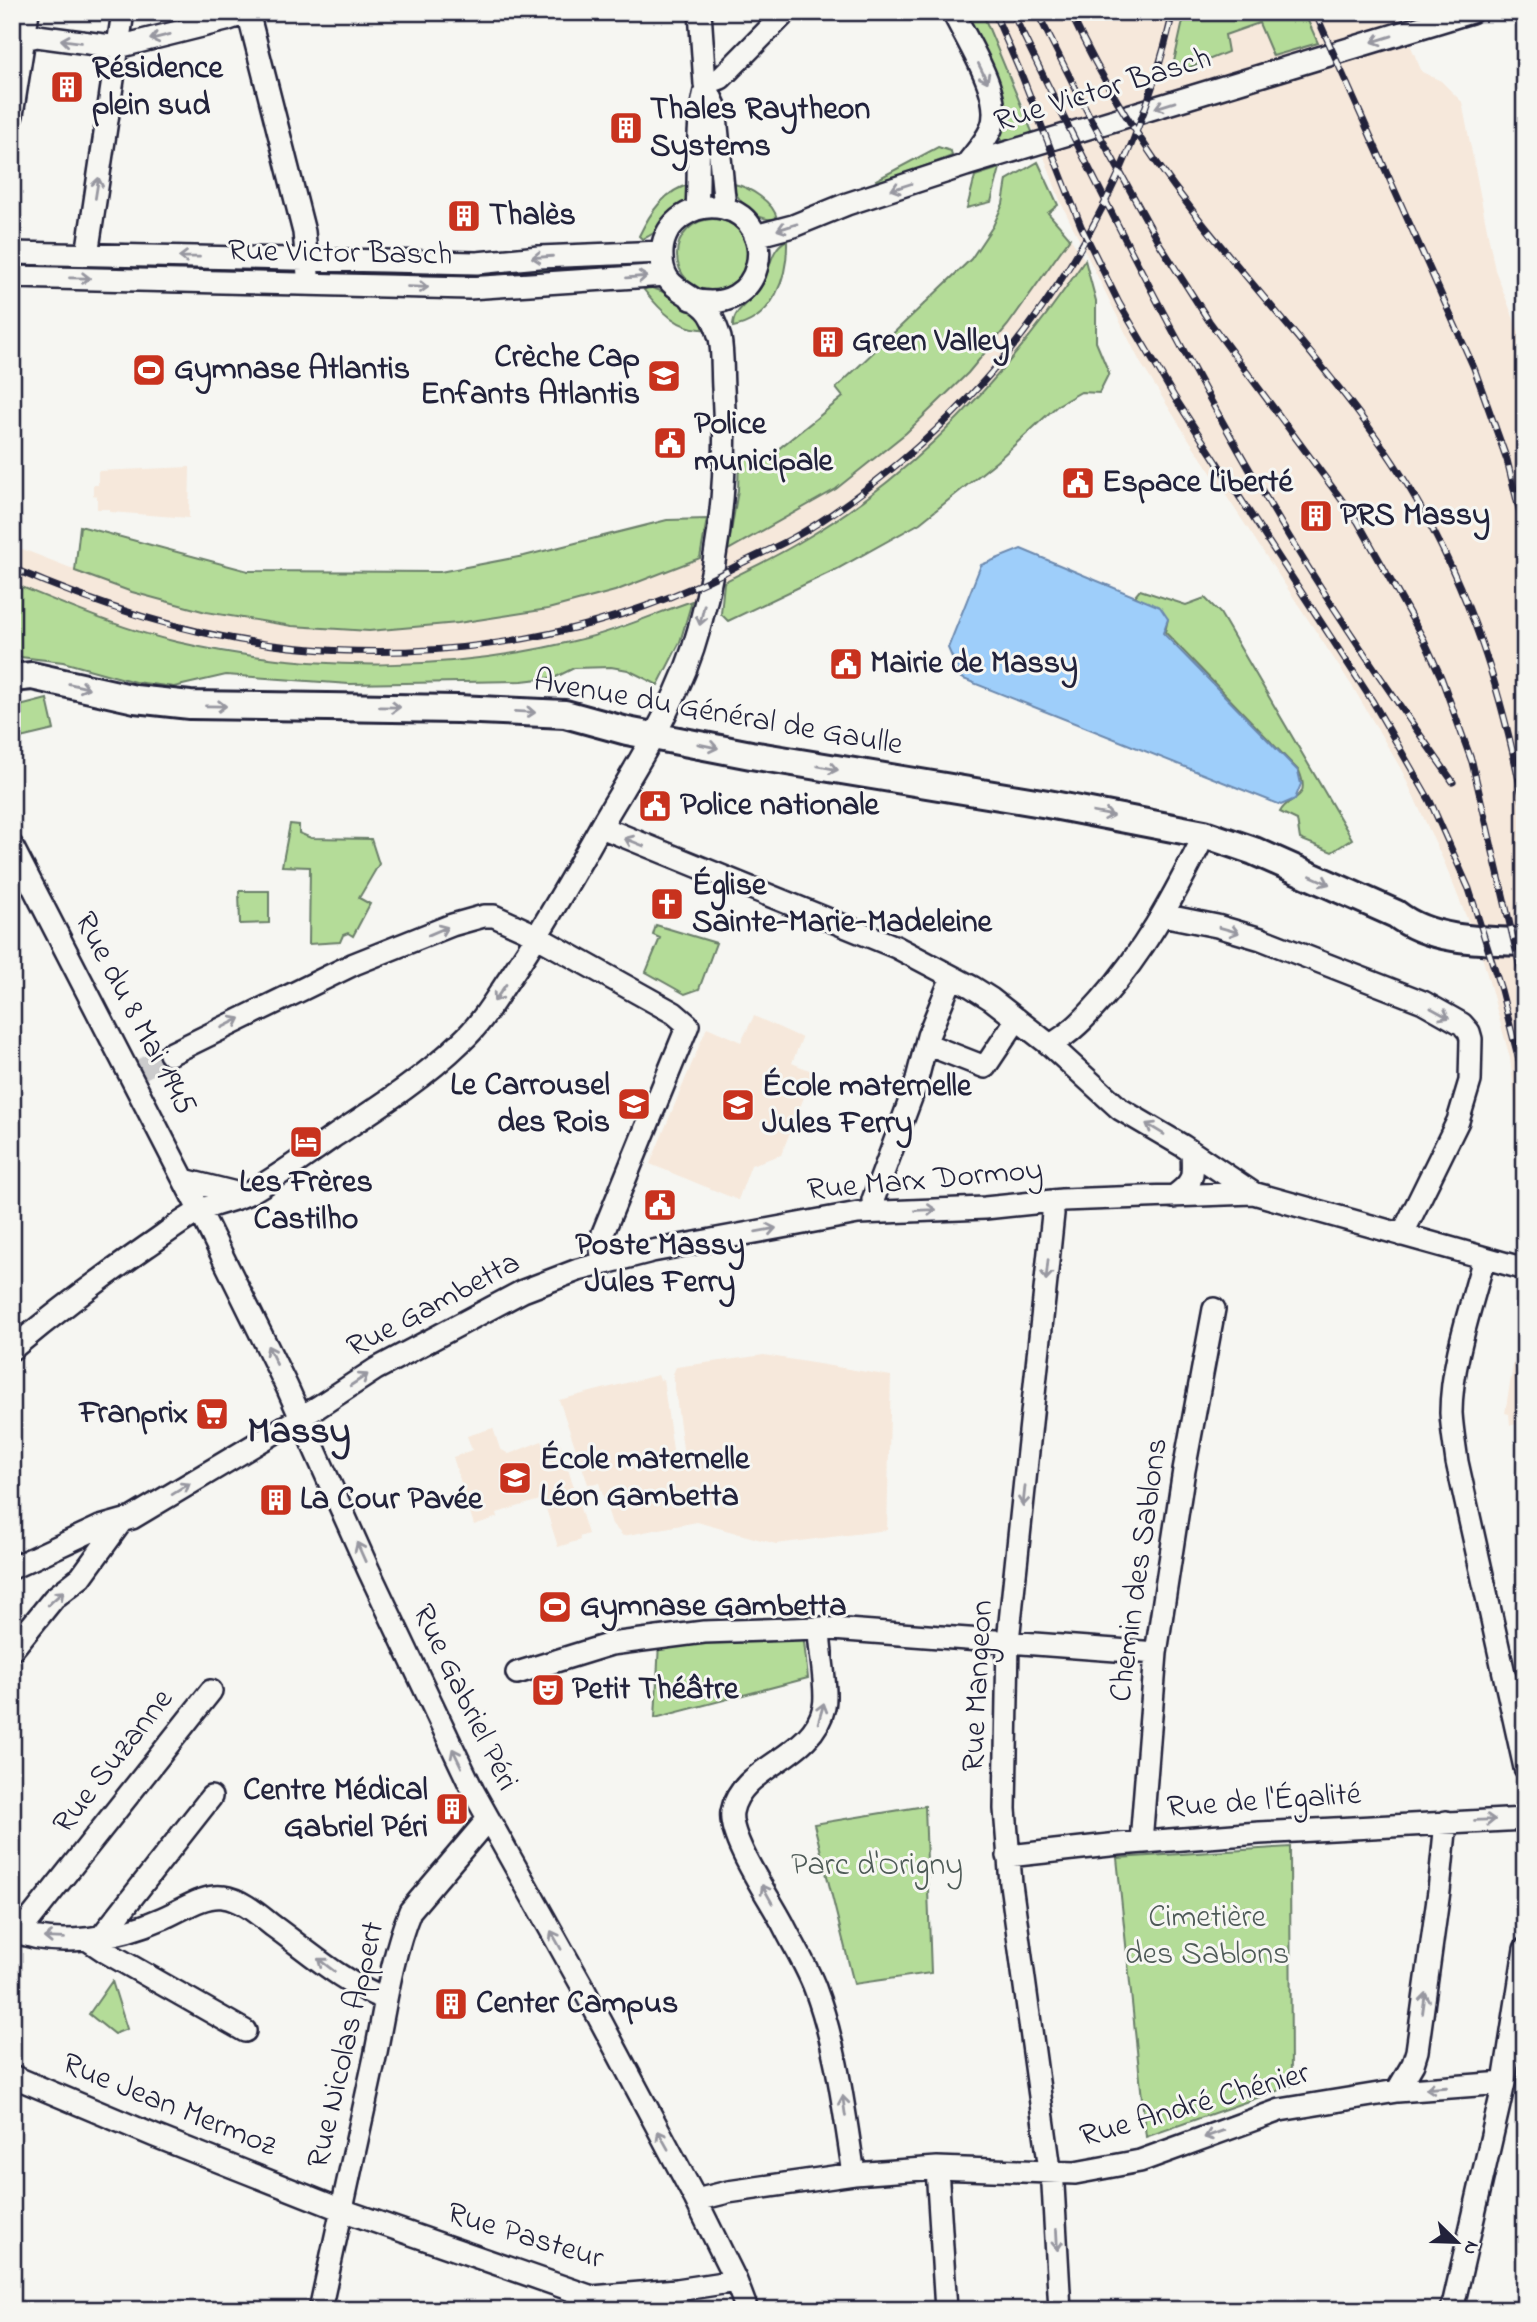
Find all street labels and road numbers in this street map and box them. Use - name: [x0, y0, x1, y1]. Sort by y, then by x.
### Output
- street label: Rue Victor Basch: [989, 36, 1217, 146]
- street label: Rue Victor Basch: [227, 229, 453, 279]
- street label: Avenue du Général de Gaulle: [530, 658, 907, 770]
- street label: Rue du 8 Mai 1945: [61, 904, 207, 1124]
- street label: Rue Marx Dormoy: [805, 1147, 1045, 1215]
- street label: Rue Gambetta: [339, 1241, 529, 1371]
- street label: Chemin des Sablons: [1098, 1435, 1182, 1705]
- street label: Rue Gabriel Péri: [398, 1597, 530, 1799]
- street label: Rue Mangeon: [951, 1599, 1007, 1773]
- street label: Rue Suzanne: [42, 1679, 186, 1845]
- street label: Rue de l'Égalité: [1165, 1772, 1363, 1832]
- street label: Rue Nicolas Appert: [296, 1917, 398, 2173]
- street label: Rue Jean Mermoz: [55, 2042, 284, 2171]
- street label: Rue André Chénier: [1075, 2051, 1315, 2161]
- street label: Rue Pasteur: [441, 2191, 609, 2283]

